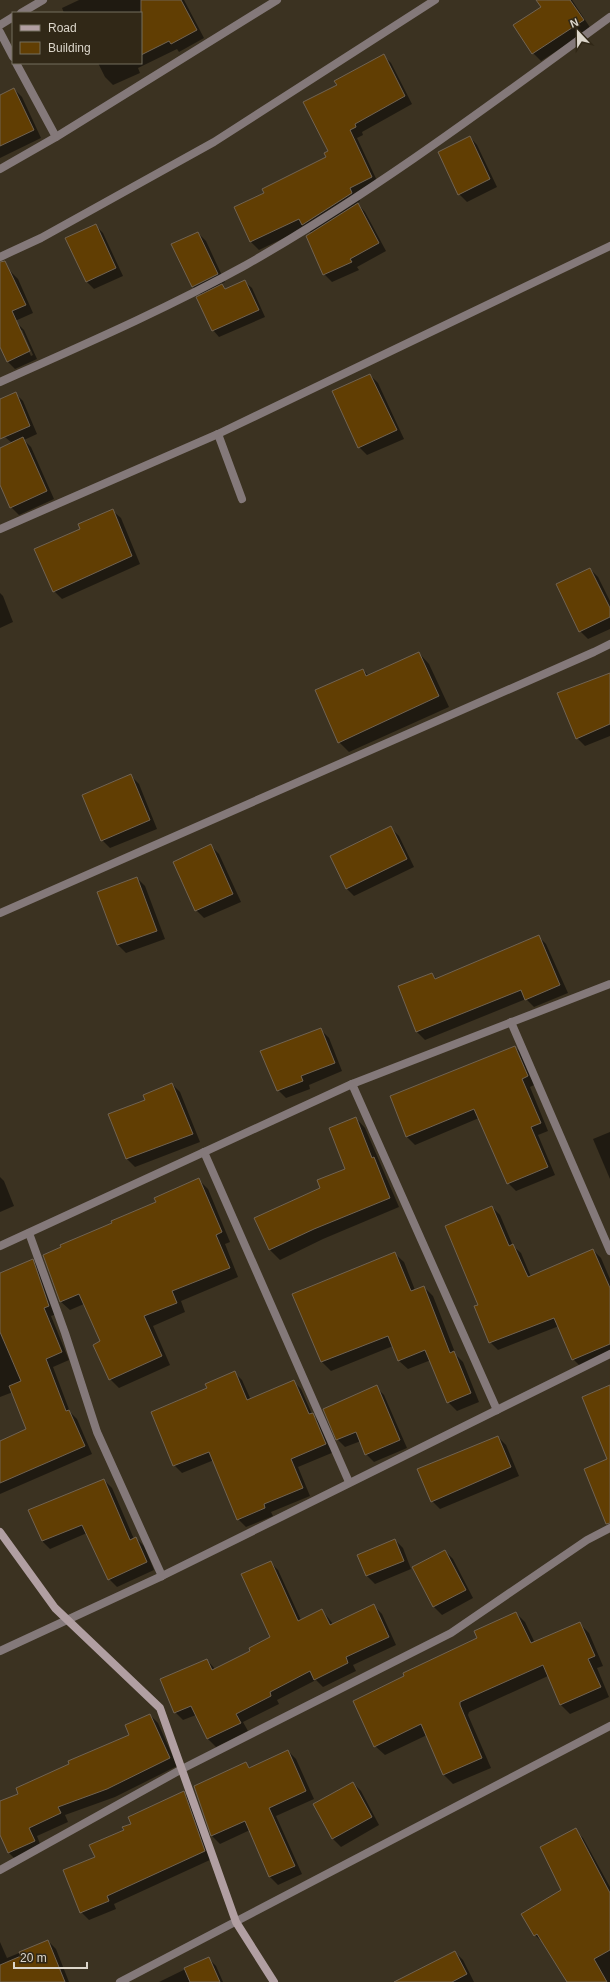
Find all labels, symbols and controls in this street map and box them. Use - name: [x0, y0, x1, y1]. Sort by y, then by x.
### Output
- legend: [12, 12, 142, 64]
- north arrow: [558, 12, 598, 52]
- text: N: [568, 16, 580, 30]
- text: Road: [48, 21, 77, 35]
- text: Building: [48, 41, 91, 55]
- scale bar: [14, 1944, 87, 1970]
- text: 20 m: [20, 1951, 47, 1965]

